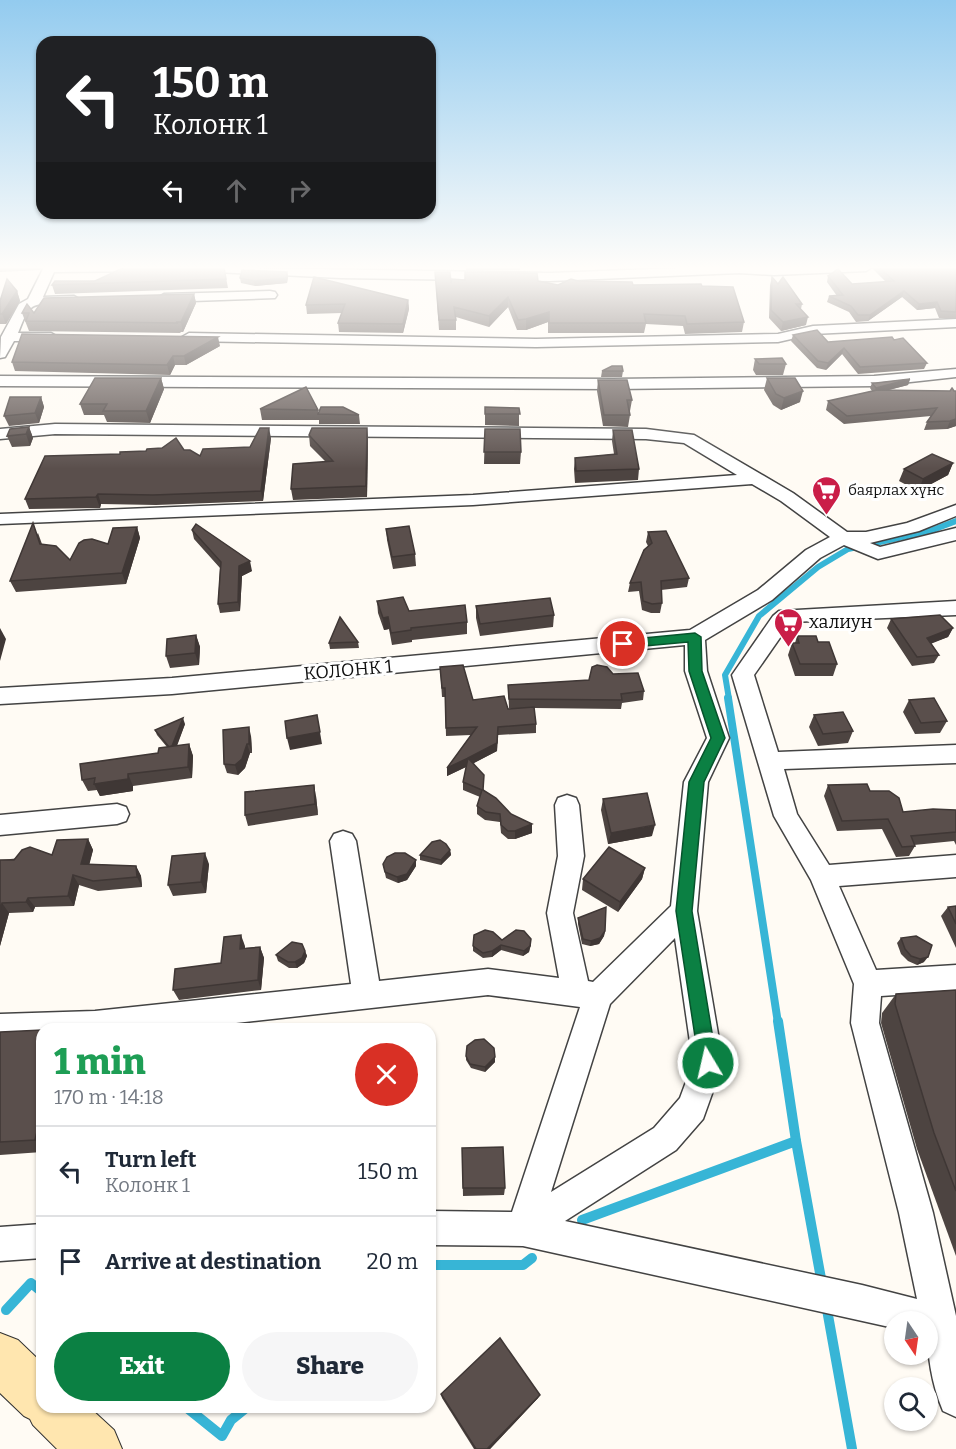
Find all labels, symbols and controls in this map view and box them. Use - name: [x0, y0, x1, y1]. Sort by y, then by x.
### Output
- text: 150 m: [153, 58, 268, 108]
- icon: left: [54, 60, 132, 138]
- text: Колонк 1: [153, 109, 268, 141]
- icon: left: [157, 174, 190, 207]
- icon: ahead: [220, 174, 253, 207]
- icon: right: [283, 174, 316, 207]
- supermarket icon: баярлах хүнс: [811, 474, 843, 516]
- place label: баярлах хүнс: [848, 481, 945, 499]
- supermarket icon: халиун: [772, 606, 804, 648]
- place label: халиун: [809, 611, 873, 633]
- pin: [597, 618, 648, 669]
- icon: arrive: [606, 627, 639, 660]
- street label: КОЛОНК 1: [303, 655, 394, 685]
- position arrow: [676, 1031, 740, 1095]
- text: 1 min: [54, 1040, 146, 1084]
- button: close: [355, 1043, 418, 1106]
- text: 170 m · 14:18: [54, 1085, 164, 1109]
- text: Turn left: [105, 1146, 197, 1173]
- icon: left: [54, 1155, 87, 1188]
- text: 150 m: [358, 1158, 418, 1185]
- text: Колонк 1: [105, 1173, 190, 1197]
- icon: arrive: [54, 1245, 87, 1278]
- text: Arrive at destination: [105, 1248, 321, 1275]
- text: 20 m: [367, 1248, 418, 1275]
- north arrow: [884, 1311, 938, 1365]
- map controls: [884, 1311, 938, 1431]
- button: Exit: [54, 1332, 230, 1401]
- button: Share: [242, 1332, 418, 1401]
- button: search: [884, 1377, 938, 1431]

